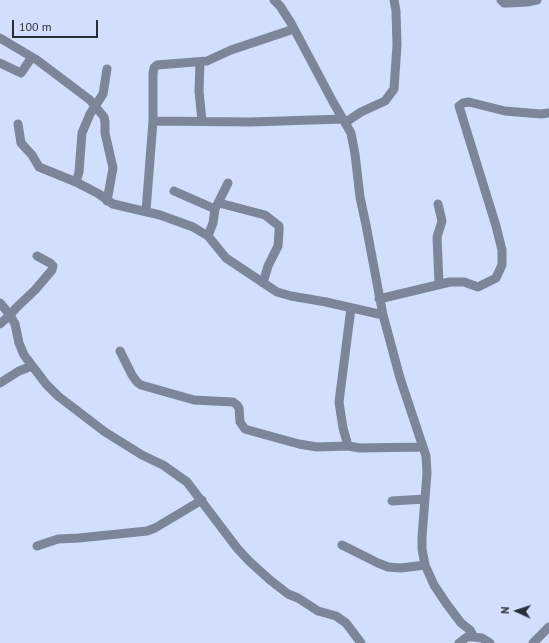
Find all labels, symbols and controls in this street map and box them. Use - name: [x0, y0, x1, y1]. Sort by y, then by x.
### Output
- scale bar: [14, 12, 100, 38]
- text: 100 m: [19, 19, 52, 34]
- north arrow: [497, 591, 537, 631]
- text: N: [498, 606, 512, 614]

